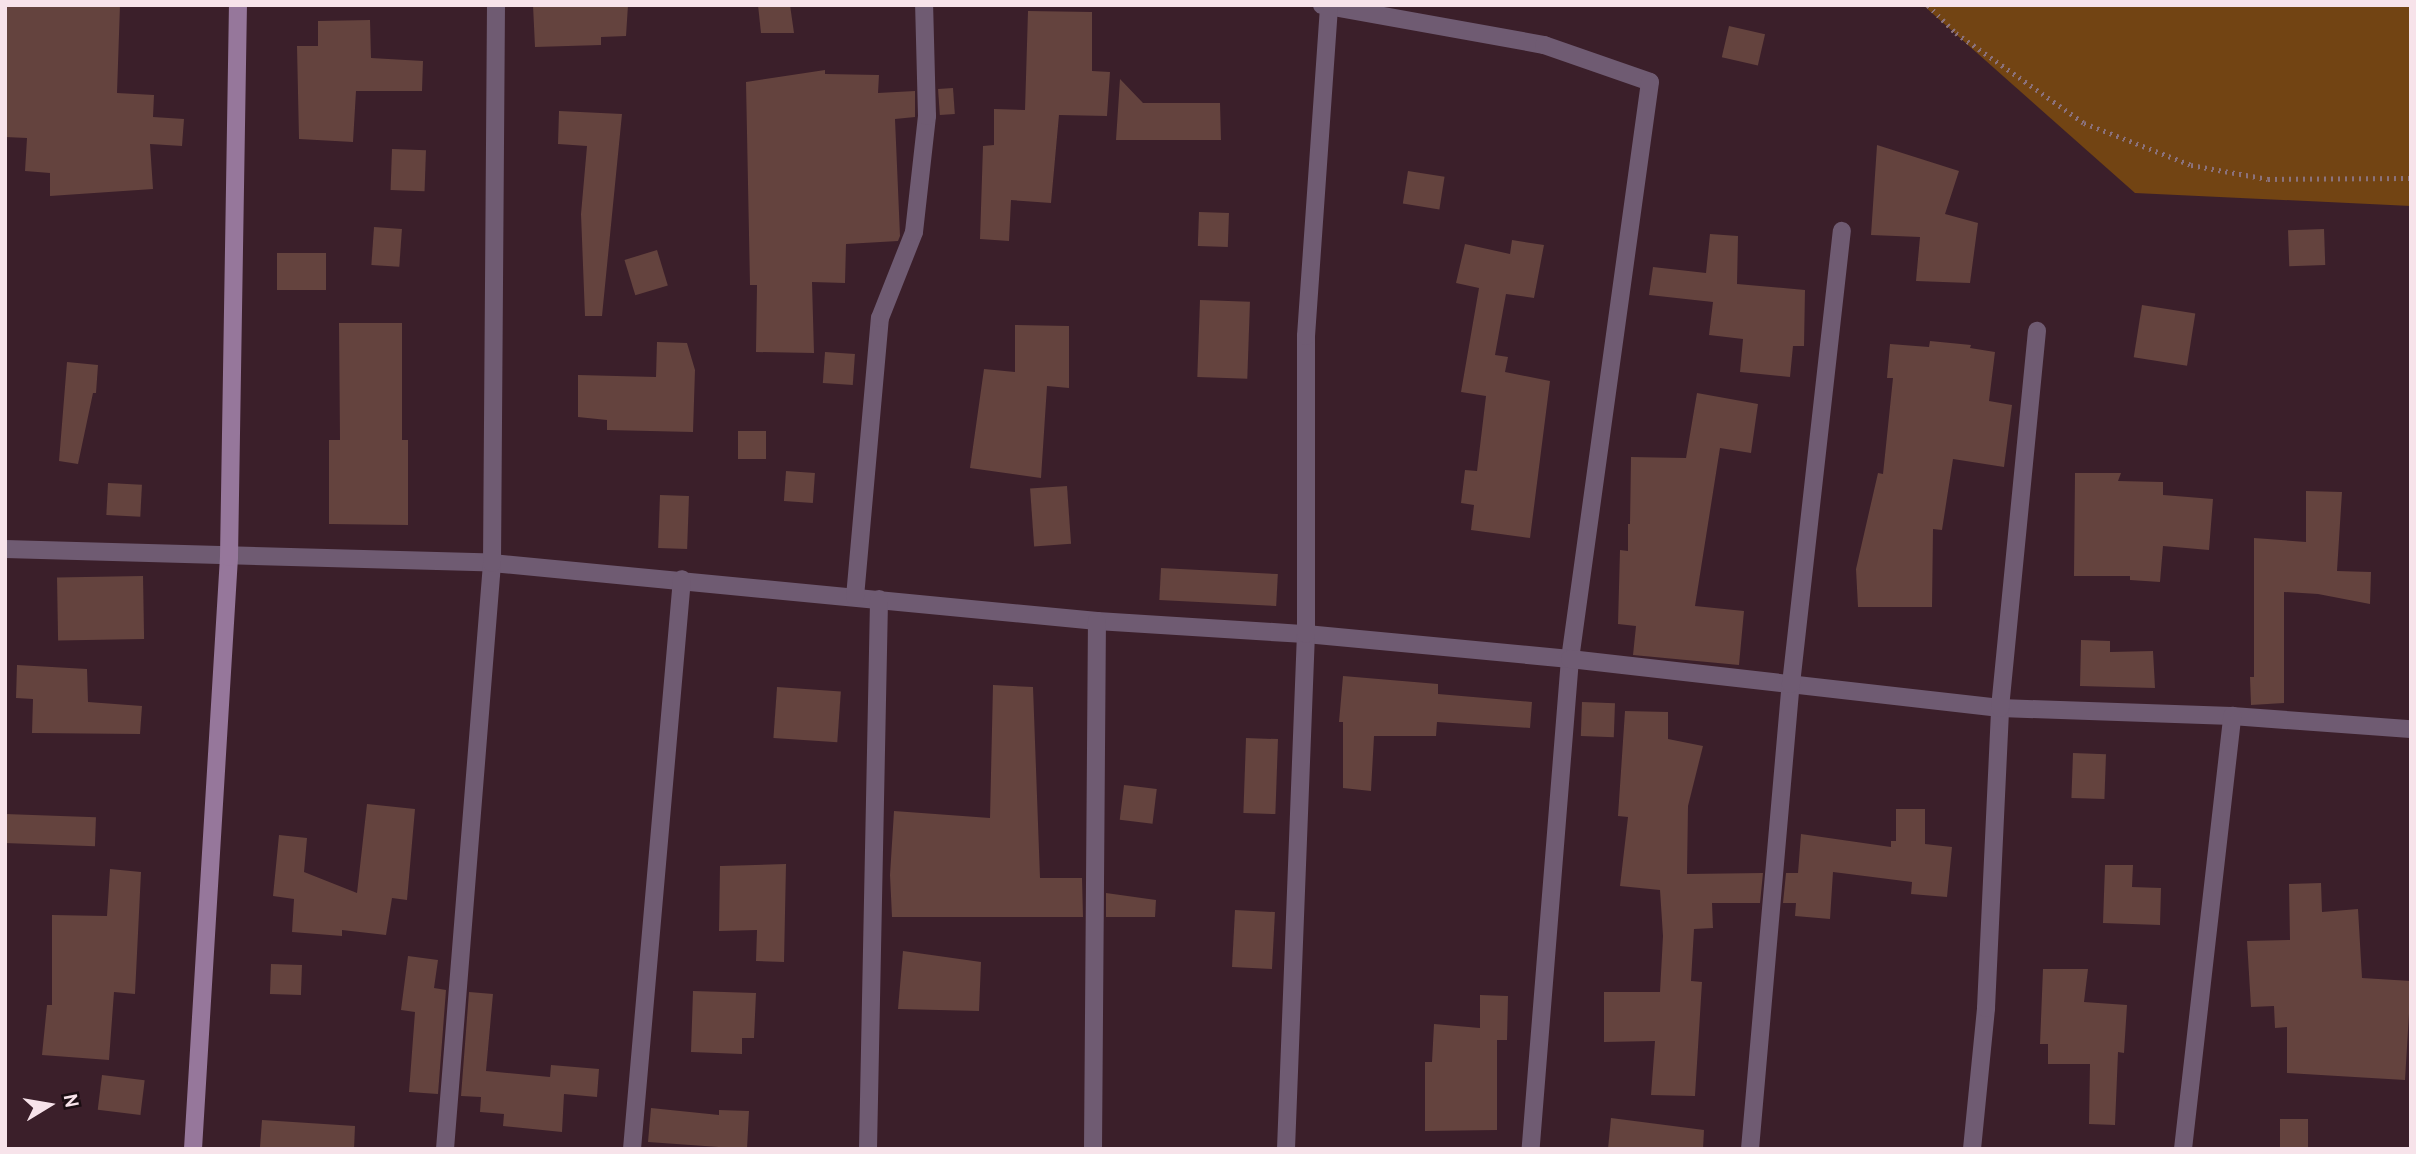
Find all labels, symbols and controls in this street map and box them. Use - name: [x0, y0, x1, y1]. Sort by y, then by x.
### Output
- north arrow: [14, 1070, 84, 1140]
- text: N: [57, 1092, 83, 1110]

